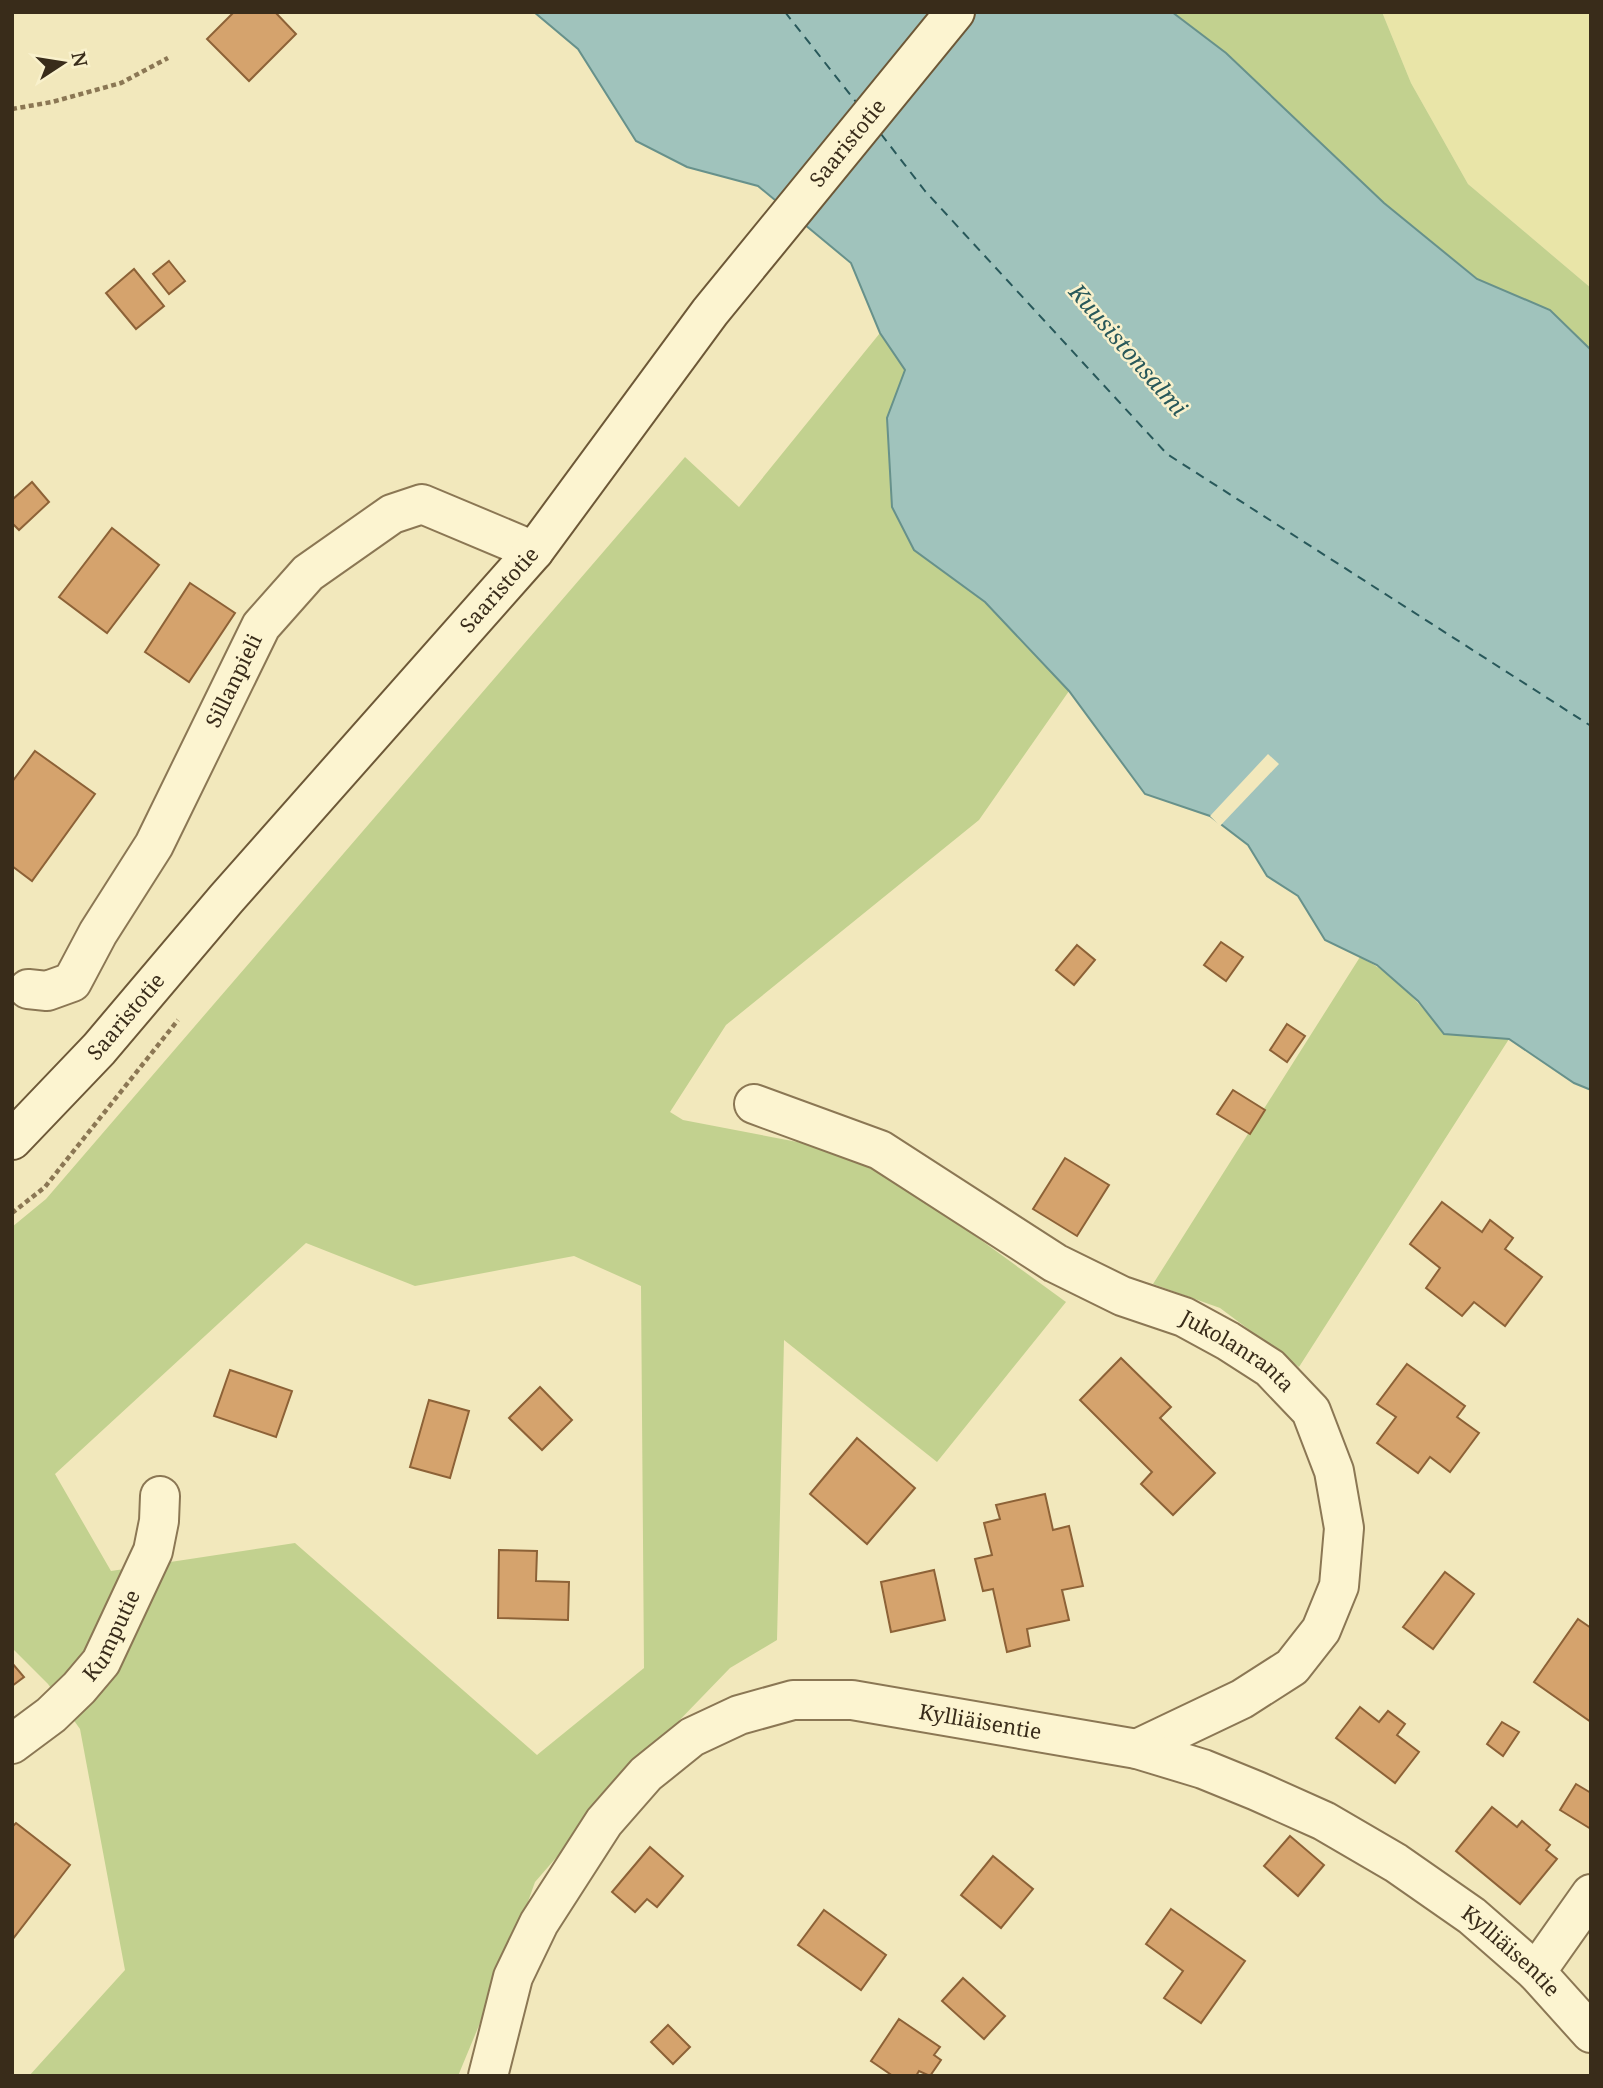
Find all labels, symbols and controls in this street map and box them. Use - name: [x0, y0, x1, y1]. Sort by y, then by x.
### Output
- north arrow: [28, 28, 98, 98]
- text: N: [65, 49, 94, 70]
- street label: Saaristotie: [803, 93, 892, 192]
- water label: Kuusistonsalmi: [1062, 276, 1195, 422]
- street label: Saaristotie: [453, 540, 544, 638]
- street label: Sillanpieli: [199, 629, 268, 732]
- street label: Saaristotie: [81, 967, 170, 1066]
- street label: Jukolanranta: [1175, 1302, 1301, 1398]
- street label: Kumputie: [76, 1585, 146, 1687]
- street label: Kylliäisentie: [917, 1697, 1044, 1745]
- street label: Kylliäisentie: [1457, 1898, 1567, 2002]

